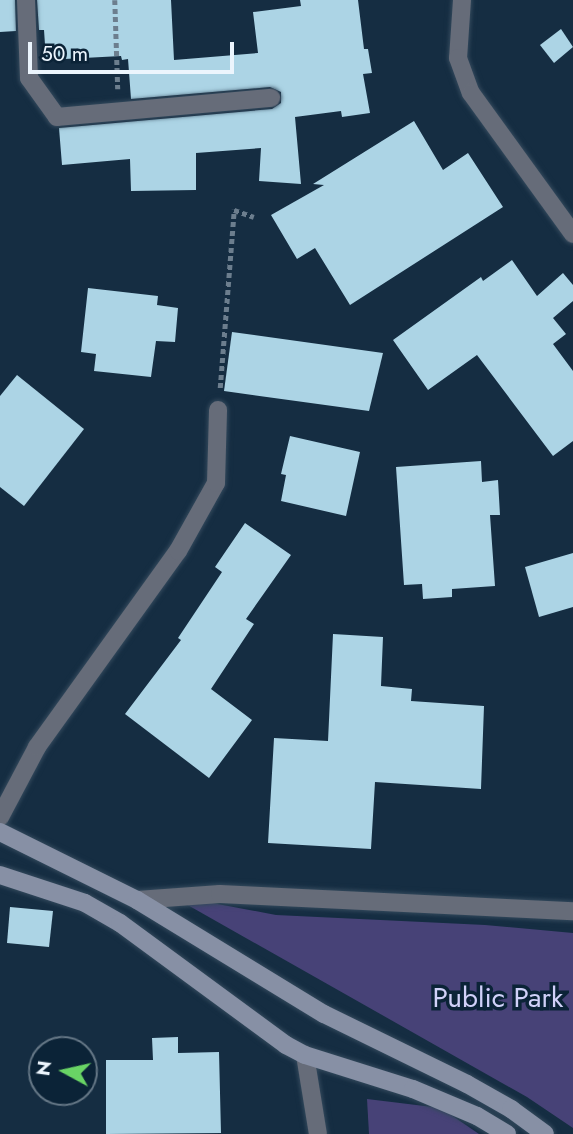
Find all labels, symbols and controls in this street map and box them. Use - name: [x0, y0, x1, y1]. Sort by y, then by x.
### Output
- scale bar: [32, 28, 238, 72]
- text: 50 m: [41, 39, 88, 69]
- park label: Public Park: [433, 981, 563, 1015]
- north arrow: [28, 1036, 98, 1106]
- text: N: [29, 1059, 58, 1078]

